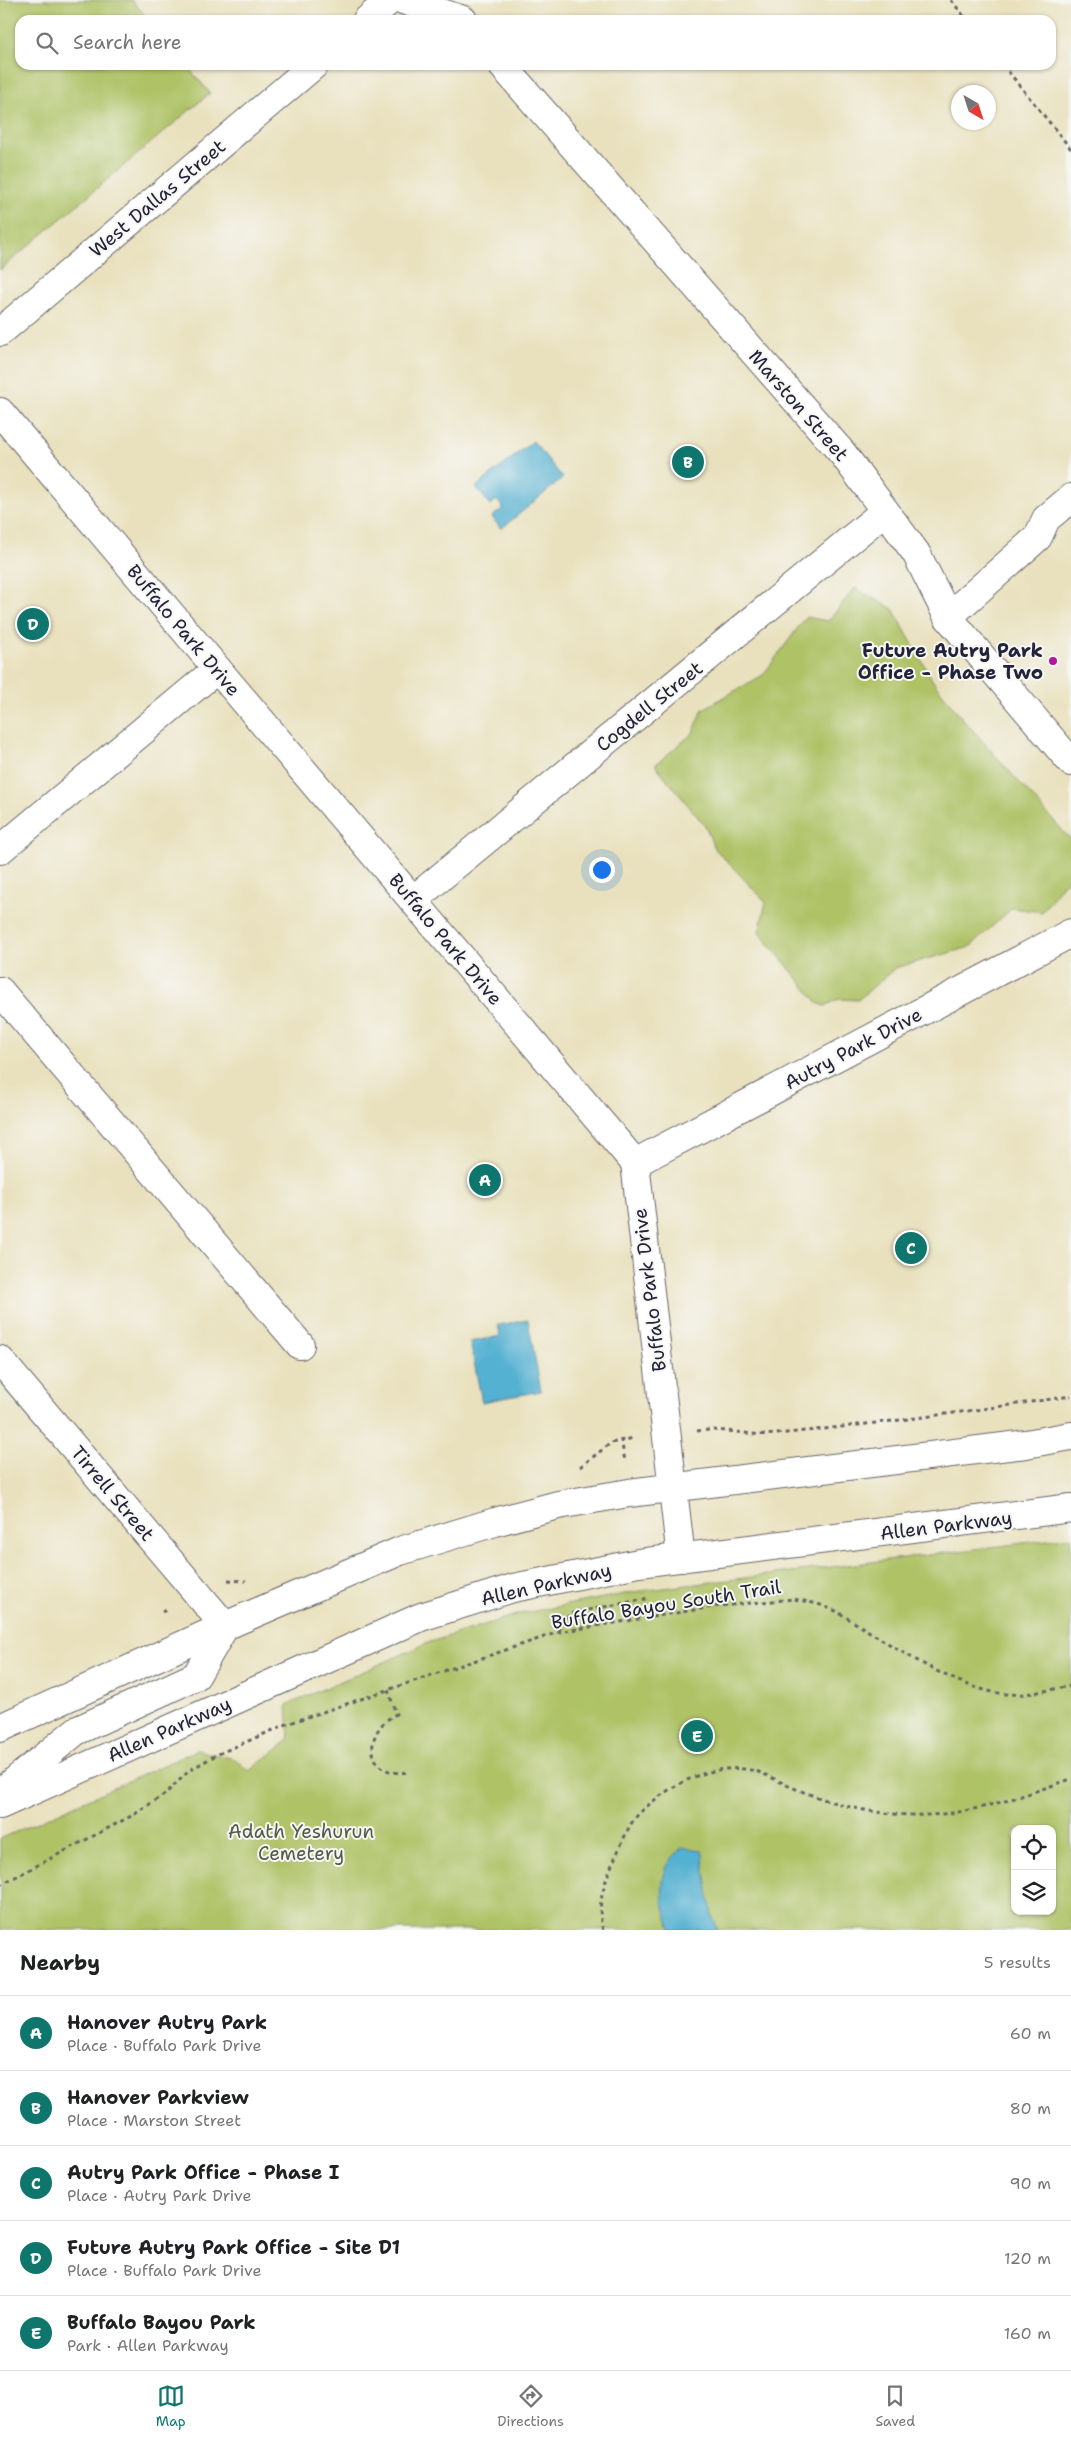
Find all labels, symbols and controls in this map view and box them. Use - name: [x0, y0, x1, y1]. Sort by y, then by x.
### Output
- search box: [15, 15, 1056, 70]
- icon: search: [33, 29, 61, 57]
- text: Search here: [73, 30, 182, 55]
- north arrow: [951, 85, 996, 130]
- street label: West Dallas Street: [84, 134, 231, 263]
- street label: Marston Street: [743, 344, 854, 466]
- pin: B: [672, 443, 704, 481]
- street label: Buffalo Park Drive: [121, 559, 246, 701]
- pin: D: [17, 605, 49, 643]
- place label: Future Autry Park Office - Phase Two: [858, 638, 1043, 685]
- marker: Future Autry Park Office - Phase Two: [1047, 655, 1059, 667]
- street label: Cogdell Street: [591, 656, 708, 757]
- your location: [589, 857, 615, 883]
- street label: Buffalo Park Drive: [383, 868, 508, 1010]
- street label: Autry Park Drive: [780, 1002, 926, 1095]
- pin: A: [469, 1161, 501, 1199]
- street label: Buffalo Park Drive: [627, 1207, 672, 1373]
- pin: C: [895, 1229, 927, 1267]
- street label: Tirrell Street: [65, 1440, 160, 1546]
- street label: Allen Parkway: [879, 1505, 1014, 1546]
- street label: Allen Parkway: [479, 1557, 614, 1612]
- street label: Buffalo Bayou South Trail: [549, 1574, 783, 1635]
- street label: Allen Parkway: [103, 1691, 235, 1768]
- pin: E: [681, 1717, 713, 1755]
- park label: Adath Yeshurun Cemetery: [228, 1819, 374, 1866]
- map controls: [1011, 1825, 1056, 1915]
- button: locate: [1011, 1825, 1056, 1870]
- button: layers: [1011, 1870, 1056, 1915]
- text: Nearby: [20, 1949, 100, 1977]
- text: 5 results: [984, 1952, 1051, 1973]
- text: Hanover Autry Park: [67, 2010, 267, 2035]
- text: A: [30, 2023, 42, 2044]
- text: 60 m: [1010, 2023, 1051, 2044]
- text: Place · Buffalo Park Drive: [67, 2035, 262, 2056]
- text: Hanover Parkview: [67, 2085, 249, 2110]
- text: B: [31, 2098, 41, 2119]
- text: 80 m: [1010, 2098, 1051, 2119]
- text: Place · Marston Street: [67, 2110, 241, 2131]
- text: Autry Park Office - Phase I: [67, 2160, 340, 2185]
- text: C: [31, 2173, 41, 2194]
- text: 90 m: [1010, 2173, 1051, 2194]
- text: Place · Autry Park Drive: [67, 2185, 252, 2206]
- text: Future Autry Park Office - Site D1: [67, 2235, 400, 2260]
- text: D: [30, 2248, 42, 2269]
- text: 120 m: [1004, 2248, 1051, 2269]
- text: Place · Buffalo Park Drive: [67, 2260, 262, 2281]
- text: Buffalo Bayou Park: [67, 2310, 256, 2335]
- text: E: [31, 2323, 41, 2344]
- text: 160 m: [1004, 2323, 1051, 2344]
- text: Park · Allen Parkway: [67, 2335, 229, 2356]
- tab: Map: [156, 2382, 186, 2430]
- tab: Directions: [497, 2382, 564, 2430]
- tab: Saved: [876, 2382, 915, 2430]

